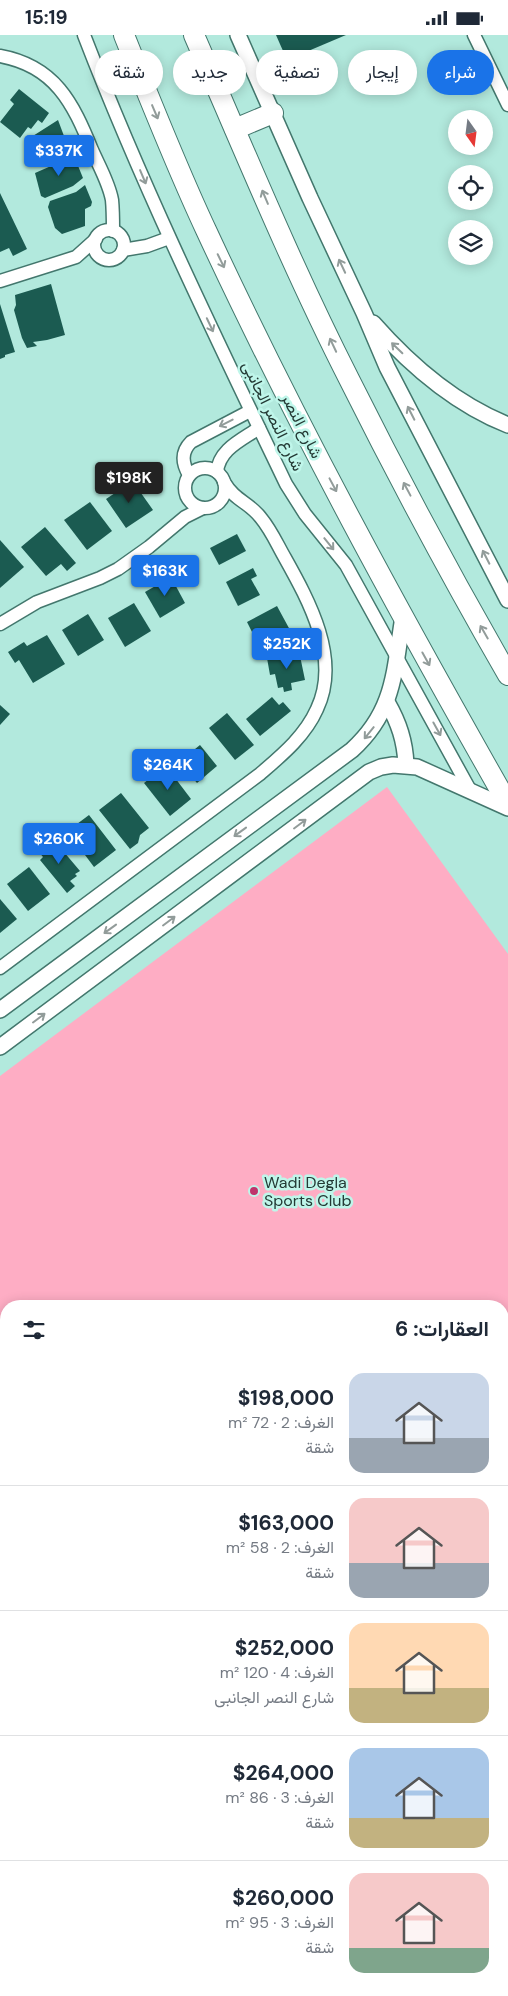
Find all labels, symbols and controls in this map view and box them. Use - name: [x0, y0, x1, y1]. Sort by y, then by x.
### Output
- text: 15:19: [25, 5, 68, 30]
- chip: شقة: [95, 50, 163, 95]
- chip: جديد: [173, 50, 246, 95]
- chip: تصفية: [256, 50, 338, 95]
- chip: إيجار: [348, 50, 417, 95]
- chip: شراء: [427, 50, 494, 95]
- one-way arrow: [152, 105, 161, 120]
- north arrow: [448, 110, 492, 155]
- map controls: [448, 110, 493, 265]
- pin: $337K: [24, 135, 94, 177]
- text: $337K: [35, 140, 83, 161]
- button: locate: [448, 165, 493, 210]
- one-way arrow: [139, 169, 149, 184]
- one-way arrow: [259, 190, 269, 205]
- button: layers: [448, 220, 493, 265]
- one-way arrow: [217, 253, 226, 268]
- one-way arrow: [337, 258, 347, 273]
- one-way arrow: [206, 317, 215, 332]
- one-way arrow: [327, 338, 337, 353]
- one-way arrow: [390, 342, 403, 354]
- street label: شارع النصر الجانبى: [238, 358, 308, 474]
- street label: شارع النصر: [278, 390, 326, 462]
- one-way arrow: [406, 405, 416, 420]
- one-way arrow: [219, 419, 234, 428]
- pin: $198K: [94, 461, 164, 504]
- text: $198K: [106, 467, 152, 488]
- one-way arrow: [328, 477, 338, 492]
- one-way arrow: [402, 482, 411, 497]
- one-way arrow: [324, 537, 335, 550]
- one-way arrow: [481, 550, 490, 565]
- pin: $163K: [130, 555, 200, 597]
- text: $163K: [142, 560, 188, 581]
- one-way arrow: [478, 626, 488, 640]
- pin: $252K: [252, 627, 322, 670]
- text: $252K: [263, 633, 311, 654]
- one-way arrow: [422, 651, 432, 665]
- one-way arrow: [432, 722, 442, 737]
- one-way arrow: [363, 726, 374, 739]
- pin: $264K: [133, 749, 203, 791]
- text: $264K: [143, 754, 193, 775]
- one-way arrow: [293, 818, 306, 829]
- pin: $260K: [24, 823, 94, 865]
- one-way arrow: [234, 827, 247, 838]
- text: $260K: [34, 828, 84, 849]
- one-way arrow: [162, 915, 175, 926]
- one-way arrow: [103, 924, 117, 934]
- one-way arrow: [32, 1013, 46, 1023]
- place label: Wadi Degla Sports Club: [264, 1172, 352, 1211]
- marker: Wadi Degla Sports Club: [248, 1185, 260, 1197]
- text: العقارات: 6: [395, 1315, 489, 1343]
- icon: filters: [20, 1316, 48, 1344]
- text: $198,000: [238, 1384, 334, 1412]
- icon: home: [389, 1393, 449, 1453]
- text: الغرف: 2 · 72 m²: [228, 1412, 334, 1433]
- text: شقة: [305, 1437, 334, 1458]
- text: $163,000: [238, 1509, 334, 1537]
- icon: home: [389, 1518, 449, 1578]
- text: الغرف: 2 · 58 m²: [226, 1537, 334, 1558]
- text: شقة: [305, 1562, 334, 1583]
- text: $252,000: [235, 1634, 334, 1662]
- icon: home: [389, 1643, 449, 1703]
- text: الغرف: 4 · 120 m²: [220, 1662, 334, 1683]
- text: شارع النصر الجانبى: [214, 1687, 334, 1708]
- text: $264,000: [233, 1759, 334, 1787]
- icon: home: [389, 1768, 449, 1828]
- text: الغرف: 3 · 86 m²: [225, 1787, 334, 1808]
- text: شقة: [305, 1812, 334, 1833]
- text: $260,000: [232, 1884, 334, 1912]
- icon: home: [389, 1893, 449, 1953]
- text: الغرف: 3 · 95 m²: [225, 1912, 334, 1933]
- text: شقة: [305, 1937, 334, 1958]

